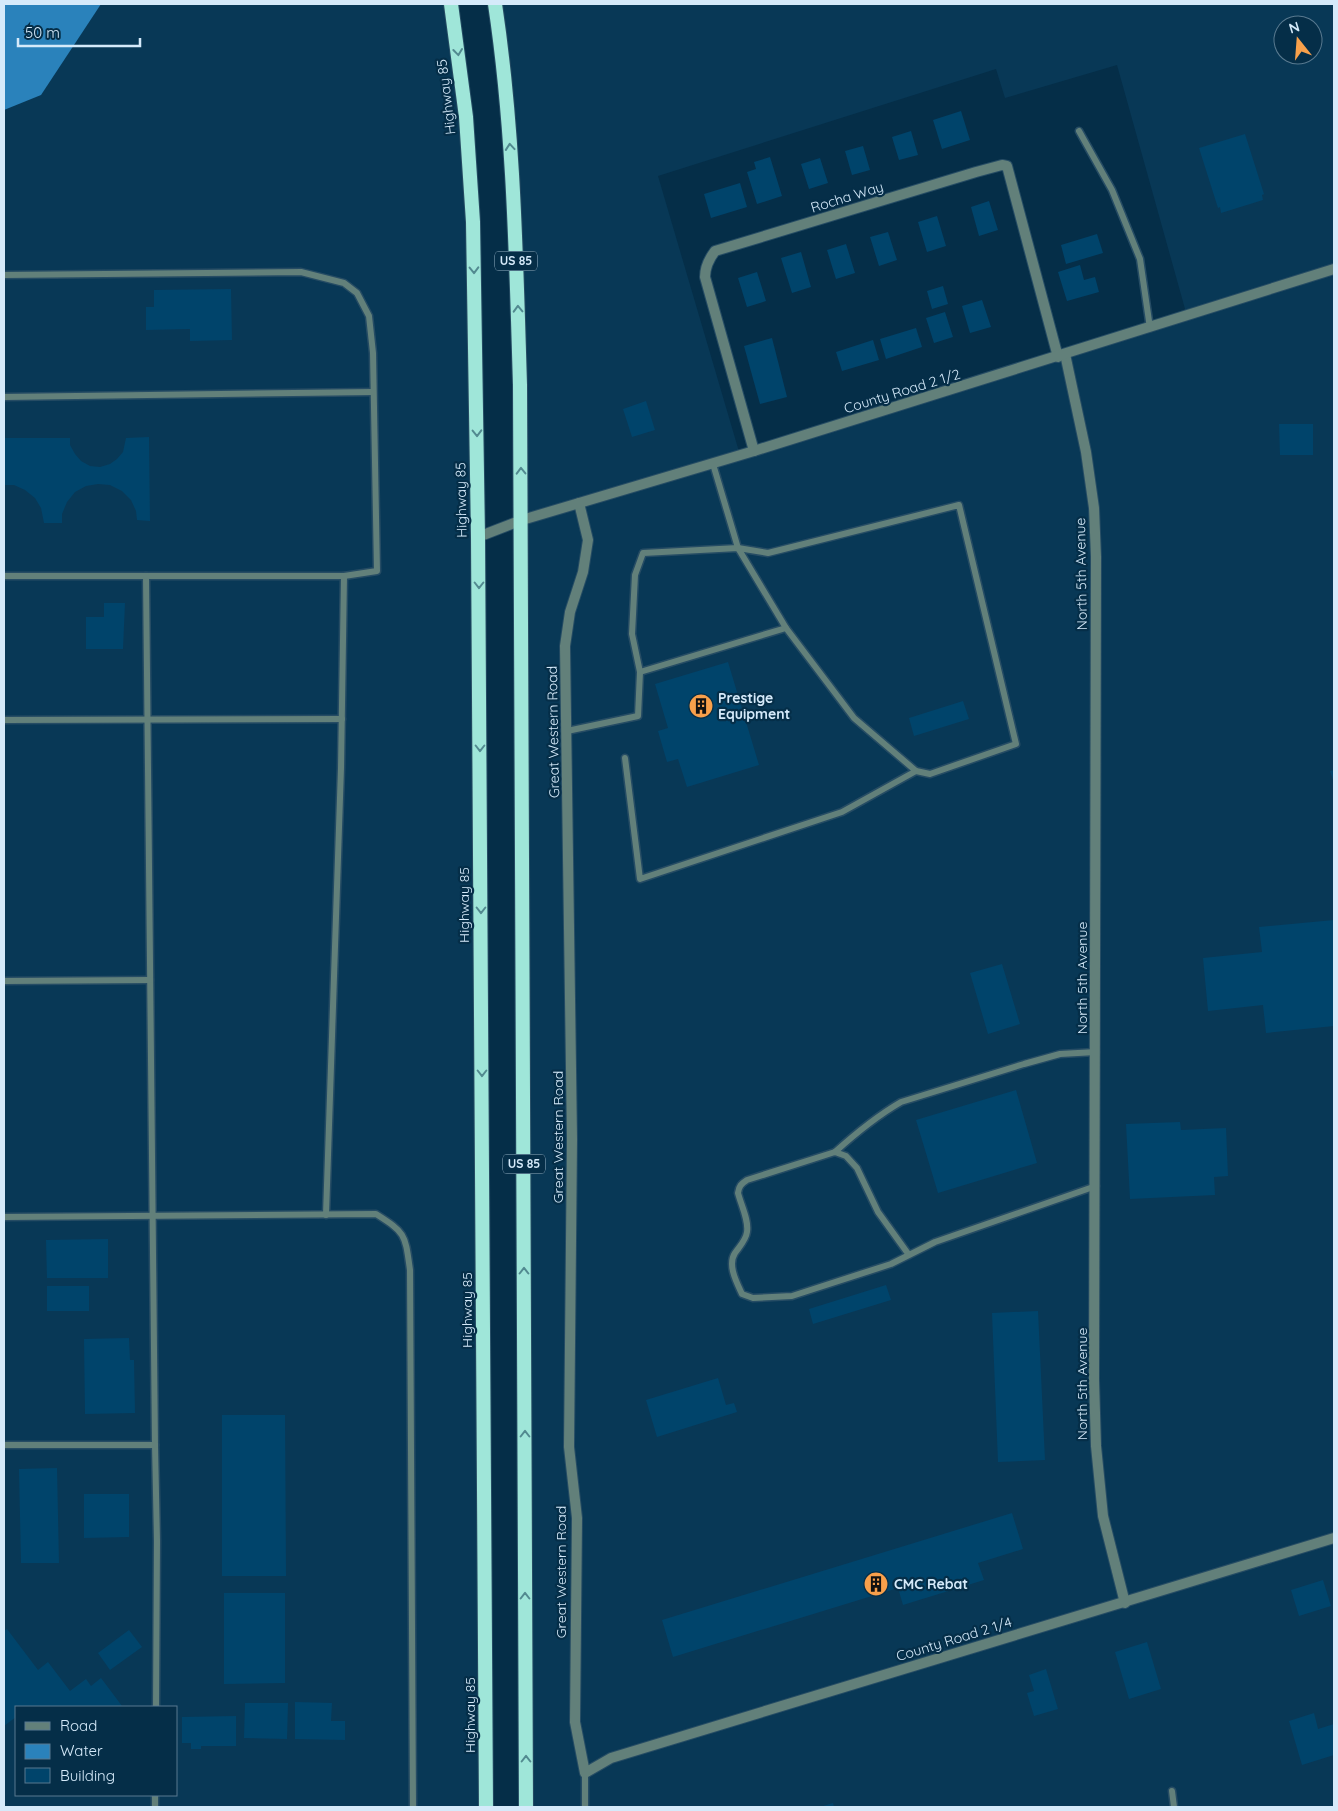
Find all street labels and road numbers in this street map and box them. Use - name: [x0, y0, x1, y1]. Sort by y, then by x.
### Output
- street label: Highway 85: [432, 58, 460, 136]
- street label: Rocha Way: [808, 177, 886, 217]
- road number: US 85: [495, 252, 537, 270]
- street label: County Road 2 1/2: [842, 365, 963, 417]
- street label: Highway 85: [451, 462, 471, 538]
- street label: North 5th Avenue: [1071, 517, 1091, 630]
- street label: Great Western Road: [543, 666, 563, 798]
- street label: Highway 85: [455, 867, 473, 943]
- street label: North 5th Avenue: [1073, 922, 1091, 1034]
- street label: Great Western Road: [549, 1071, 567, 1203]
- road number: US 85: [503, 1154, 545, 1174]
- street label: Highway 85: [458, 1272, 476, 1348]
- street label: North 5th Avenue: [1073, 1328, 1091, 1440]
- street label: Great Western Road: [552, 1506, 570, 1638]
- street label: County Road 2 1/4: [894, 1613, 1014, 1665]
- street label: Highway 85: [461, 1677, 479, 1753]

